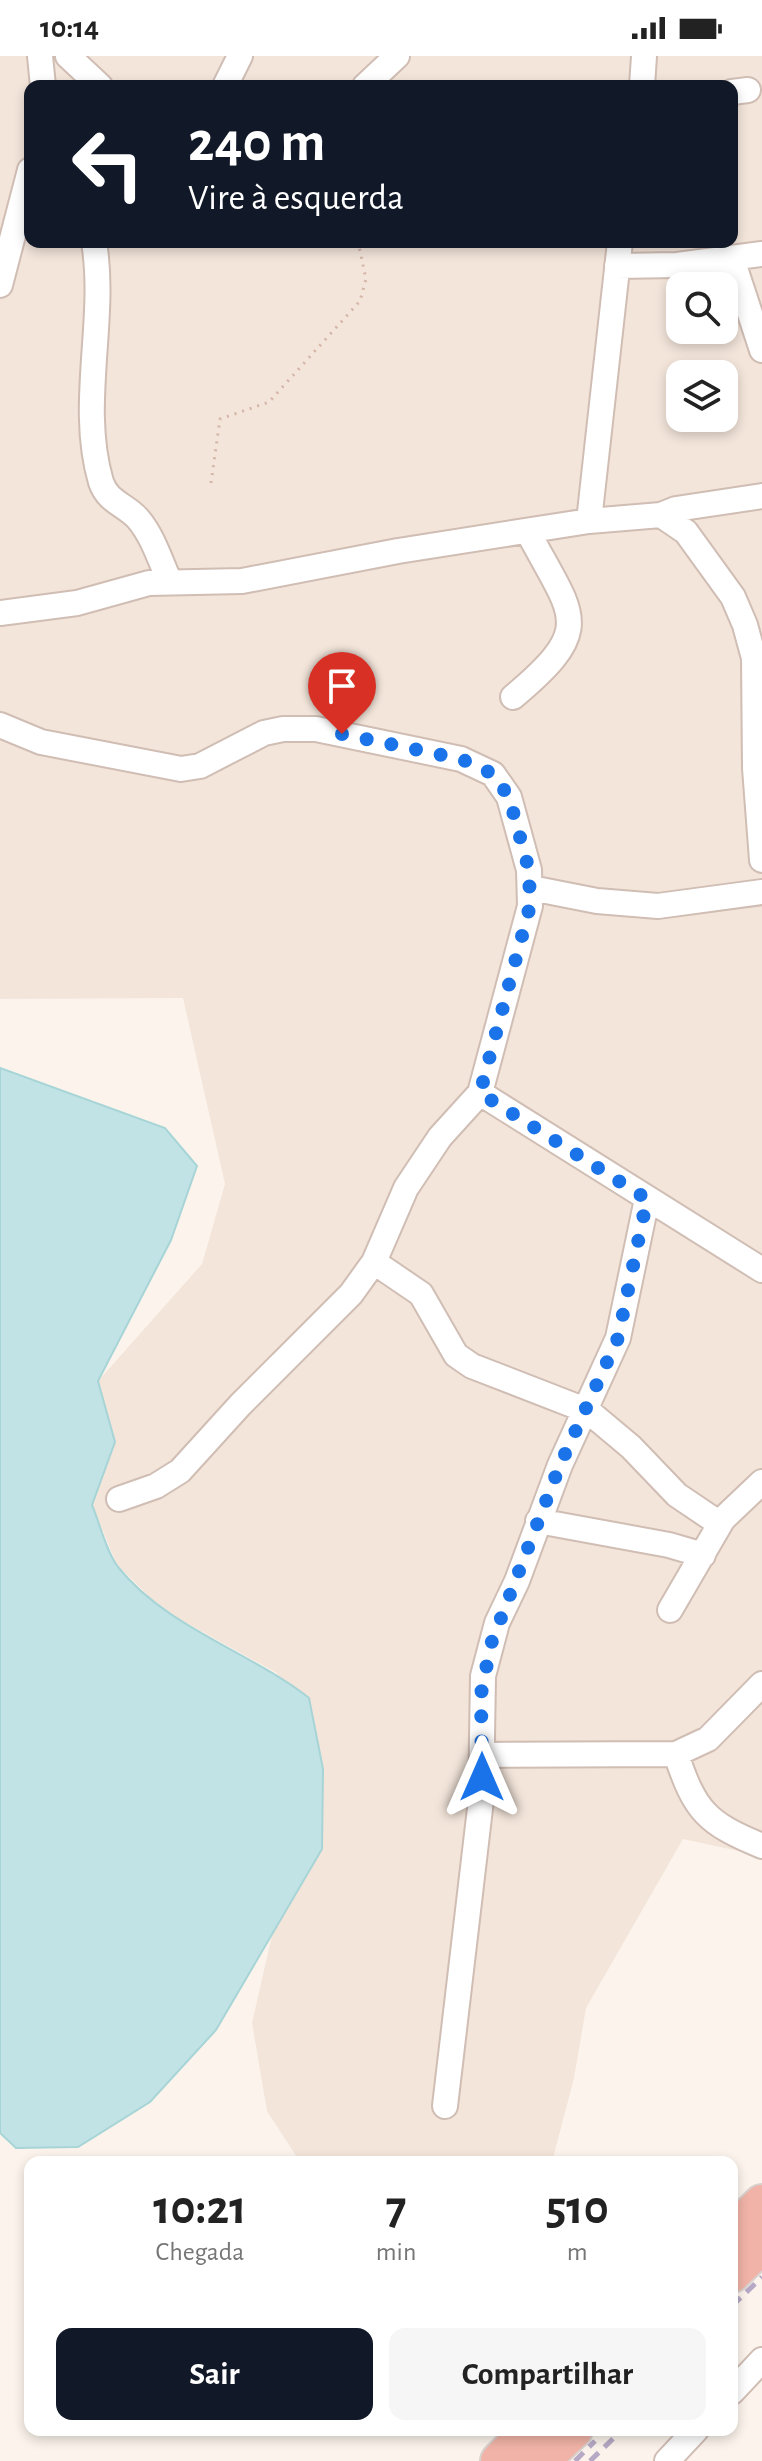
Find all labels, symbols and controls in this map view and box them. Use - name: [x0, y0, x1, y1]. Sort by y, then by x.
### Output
- text: 10:14: [40, 13, 99, 43]
- icon: left: [56, 112, 160, 216]
- text: 240 m: [188, 115, 325, 171]
- text: Vire à esquerda: [188, 180, 404, 216]
- map controls: [666, 272, 738, 432]
- button: search: [666, 272, 738, 344]
- button: layers: [666, 360, 738, 432]
- pin: [308, 652, 376, 734]
- icon: arrive: [320, 664, 364, 708]
- position arrow: [440, 1735, 524, 1819]
- text: 10:21: [153, 2185, 246, 2233]
- text: 7: [386, 2185, 406, 2233]
- text: 510: [546, 2185, 609, 2233]
- text: Chegada: [156, 2239, 244, 2265]
- text: min: [376, 2239, 416, 2265]
- text: m: [567, 2239, 588, 2265]
- button: Sair: [56, 2328, 373, 2420]
- button: Compartilhar: [389, 2328, 706, 2420]

